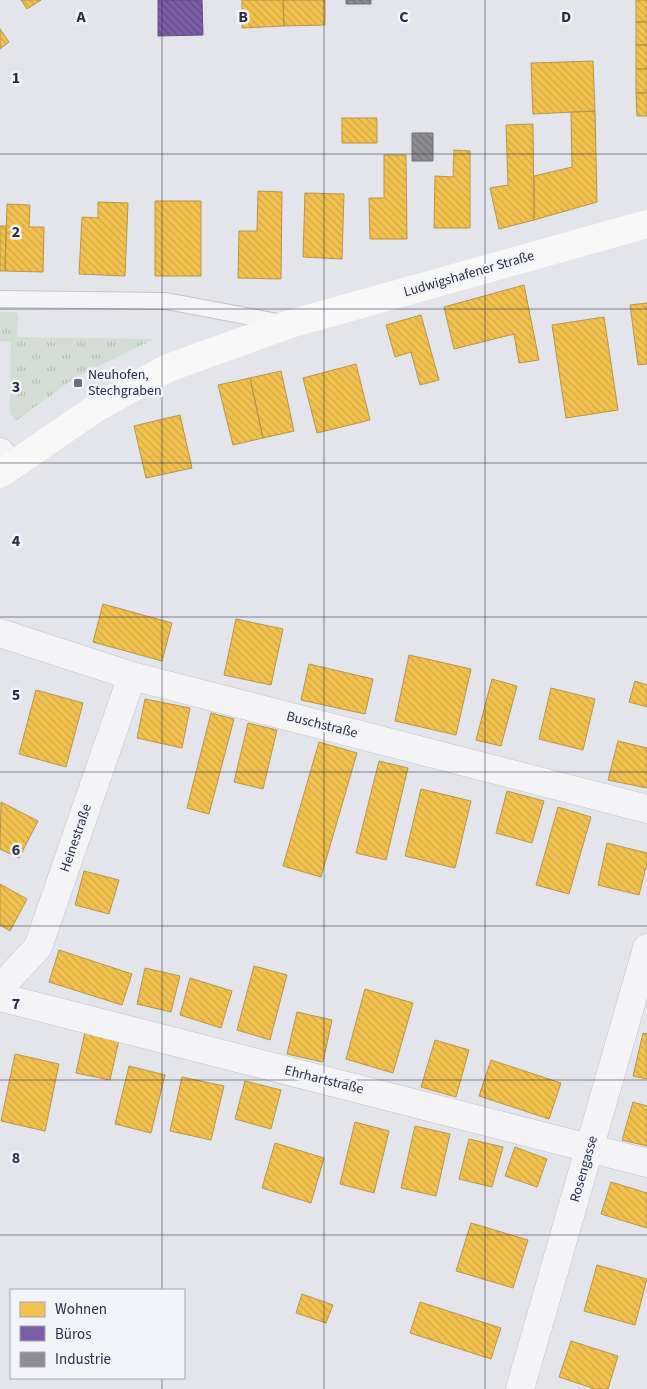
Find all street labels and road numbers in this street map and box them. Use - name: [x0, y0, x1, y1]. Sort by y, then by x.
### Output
- street label: Ludwigshafener Straße: [401, 246, 537, 302]
- street label: Buschstraße: [284, 707, 360, 744]
- street label: Heinestraße: [55, 801, 97, 875]
- street label: Ehrhartstraße: [282, 1061, 366, 1099]
- street label: Rosengasse: [565, 1133, 603, 1205]

